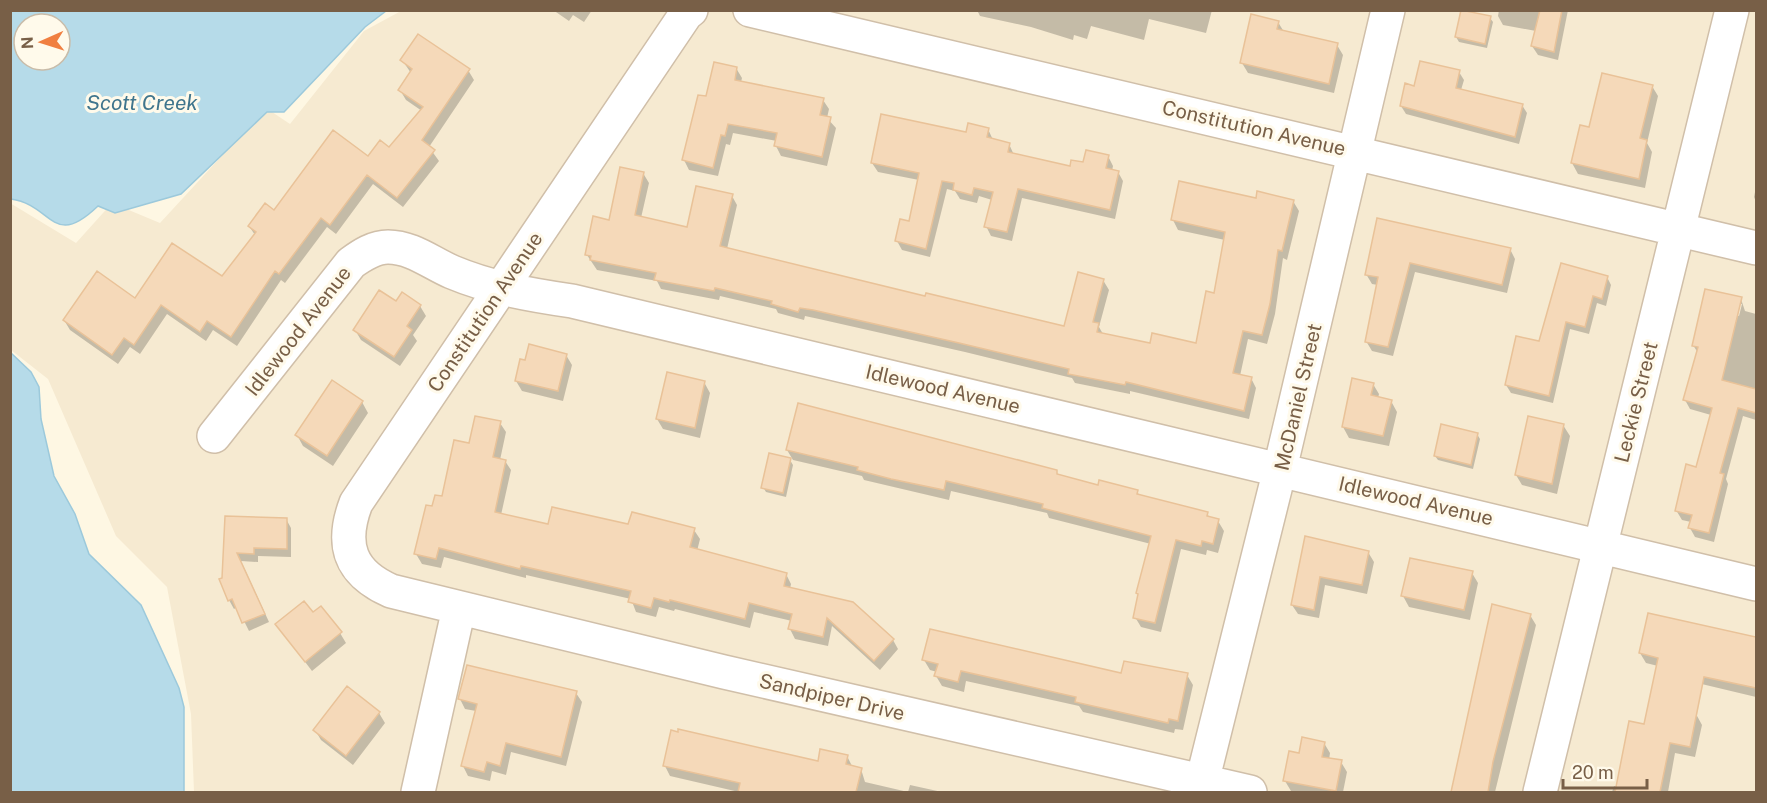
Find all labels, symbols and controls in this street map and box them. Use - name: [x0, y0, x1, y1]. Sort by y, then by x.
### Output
- north arrow: [12, 12, 72, 72]
- text: N: [18, 36, 37, 50]
- water label: Scott Creek: [86, 90, 198, 115]
- street label: Constitution Avenue: [1160, 95, 1348, 161]
- street label: Constitution Avenue: [423, 228, 547, 396]
- street label: Idlewood Avenue: [240, 261, 356, 401]
- street label: McDaniel Street: [1269, 321, 1327, 473]
- street label: Leckie Street: [1609, 339, 1663, 465]
- street label: Idlewood Avenue: [863, 360, 1023, 418]
- street label: Idlewood Avenue: [1336, 472, 1496, 530]
- street label: Sandpiper Drive: [757, 669, 907, 725]
- scale bar: [1563, 752, 1647, 790]
- text: 20 m: [1572, 762, 1614, 783]

